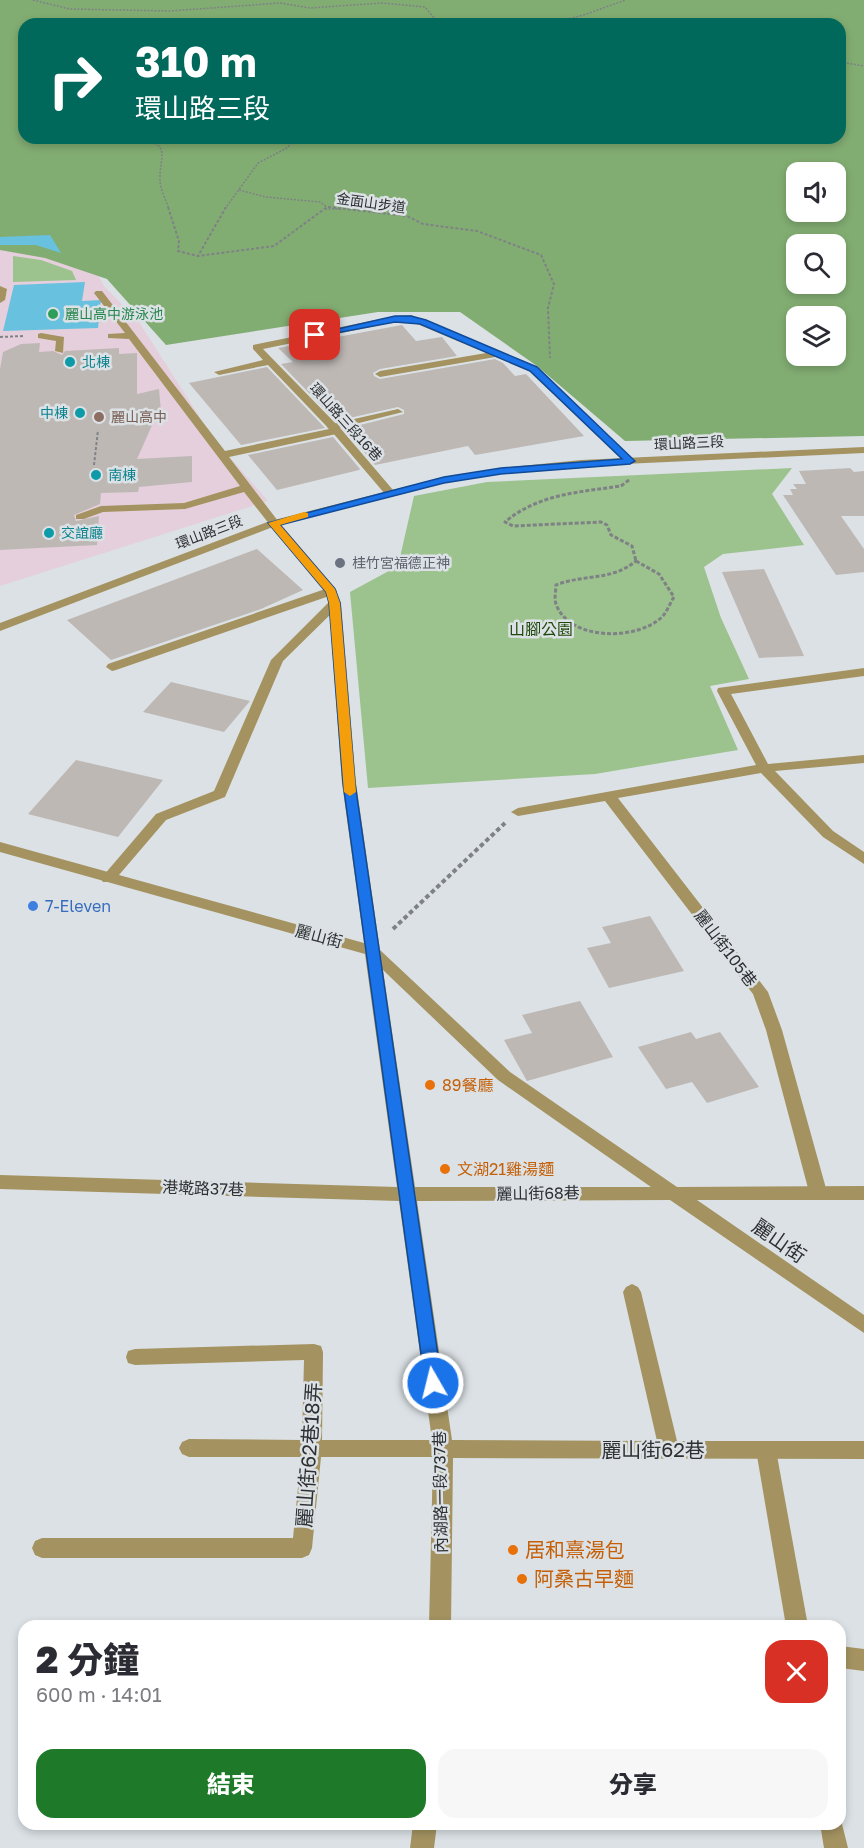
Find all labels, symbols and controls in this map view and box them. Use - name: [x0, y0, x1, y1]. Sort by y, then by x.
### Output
- text: 310 m: [135, 36, 257, 86]
- icon: right: [36, 42, 114, 120]
- text: 環山路三段: [135, 92, 270, 124]
- map controls: [786, 162, 846, 366]
- button: sound: [786, 162, 846, 222]
- street label: 金面山步道: [335, 189, 407, 216]
- button: search: [786, 234, 846, 294]
- place label: 麗山高中游泳池: [65, 305, 163, 322]
- button: layers: [786, 306, 846, 366]
- marker: 麗山高中游泳池: [46, 307, 60, 321]
- pin: [289, 309, 340, 360]
- icon: arrive: [298, 318, 331, 351]
- place label: 北棟: [82, 353, 110, 370]
- marker: 北棟: [63, 355, 77, 369]
- street label: 環山路三段16巷: [307, 379, 386, 464]
- place label: 中棟: [40, 404, 68, 421]
- marker: 中棟: [73, 406, 87, 420]
- place label: 麗山高中: [111, 408, 167, 425]
- marker: 麗山高中: [92, 410, 106, 424]
- street label: 環山路三段: [654, 432, 724, 453]
- place label: 南棟: [108, 466, 136, 483]
- marker: 南棟: [89, 468, 103, 482]
- street label: 環山路三段: [173, 511, 245, 552]
- place label: 交誼廳: [61, 524, 103, 541]
- marker: 交誼廳: [42, 526, 56, 540]
- place label: 桂竹宮福德正神: [352, 554, 450, 571]
- marker: 桂竹宮福德正神: [333, 556, 347, 570]
- park label: 山腳公園: [509, 619, 573, 639]
- place label: 7-Eleven: [45, 896, 111, 916]
- marker: 7-Eleven: [26, 899, 40, 913]
- street label: 麗山街105巷: [691, 906, 761, 990]
- street label: 麗山街: [293, 920, 345, 952]
- place label: 89餐廳: [442, 1075, 493, 1095]
- marker: 89餐廳: [423, 1078, 437, 1092]
- place label: 文湖21雞湯麵: [457, 1159, 554, 1179]
- marker: 文湖21雞湯麵: [438, 1162, 452, 1176]
- street label: 港墘路37巷: [162, 1177, 244, 1199]
- street label: 麗山街68巷: [496, 1182, 580, 1204]
- street label: 麗山街: [748, 1213, 811, 1267]
- position arrow: [401, 1351, 465, 1415]
- street label: 麗山街62巷18弄: [291, 1381, 325, 1528]
- street label: 內湖路一段737巷: [429, 1431, 451, 1553]
- street label: 麗山街62巷: [601, 1437, 705, 1461]
- place label: 居和熹湯包: [525, 1537, 625, 1561]
- marker: 居和熹湯包: [506, 1543, 520, 1557]
- place label: 阿桑古早麵: [534, 1566, 634, 1590]
- marker: 阿桑古早麵: [515, 1572, 529, 1586]
- text: 2 分鐘: [36, 1638, 139, 1681]
- button: close: [765, 1640, 828, 1703]
- text: 600 m · 14:01: [36, 1682, 162, 1706]
- button: 結束: [36, 1749, 426, 1818]
- button: 分享: [438, 1749, 828, 1818]

